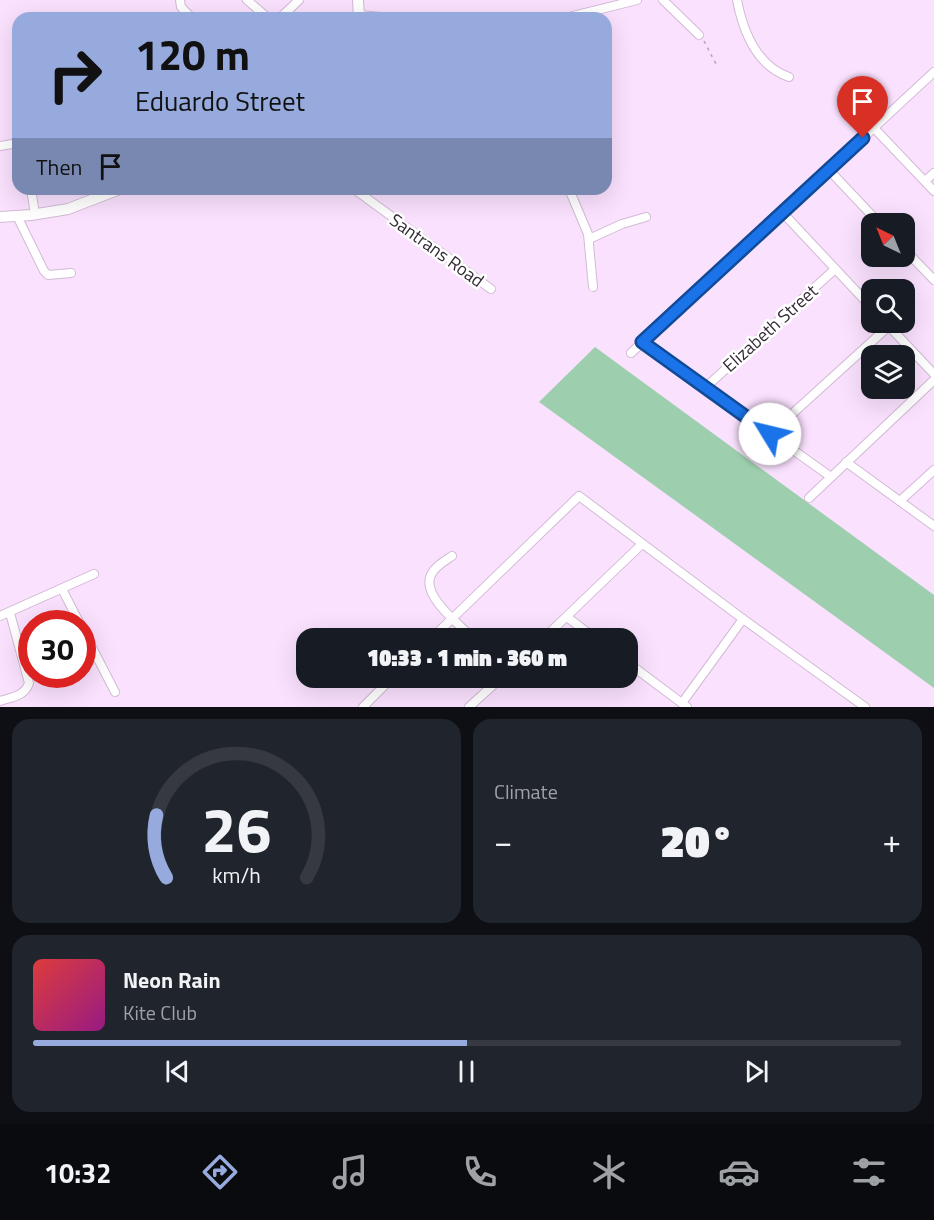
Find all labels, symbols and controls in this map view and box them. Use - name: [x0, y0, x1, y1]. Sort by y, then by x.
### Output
- text: 120 m: [135, 22, 250, 86]
- icon: right: [36, 36, 114, 114]
- pin: [837, 76, 888, 138]
- text: Eduardo Street: [135, 80, 305, 121]
- icon: arrive: [846, 85, 879, 118]
- text: Then: [36, 150, 82, 184]
- icon: arrive: [94, 150, 127, 183]
- street label: Santrans Road: [384, 206, 490, 294]
- north arrow: [861, 213, 915, 267]
- map controls: [861, 213, 915, 399]
- street label: Elizabeth Street: [716, 277, 824, 378]
- button: search: [861, 279, 915, 333]
- button: layers: [861, 345, 915, 399]
- position arrow: [738, 402, 802, 466]
- speed limit sign: 30: [18, 610, 96, 688]
- text: 10:33 · 1 min · 360 m: [367, 641, 567, 675]
- text: Climate: [494, 776, 558, 807]
- text: 26: [202, 781, 271, 876]
- text: 20°: [660, 806, 735, 874]
- text: −: [494, 816, 512, 866]
- text: +: [883, 816, 901, 866]
- text: km/h: [212, 859, 261, 891]
- text: Neon Rain: [123, 963, 221, 997]
- text: Kite Club: [123, 997, 197, 1028]
- icon: previous: [161, 1055, 194, 1088]
- icon: pause: [450, 1055, 483, 1088]
- icon: next: [740, 1055, 773, 1088]
- icon: directions: [199, 1151, 241, 1193]
- icon: music: [329, 1151, 371, 1193]
- icon: phone: [459, 1151, 501, 1193]
- icon: climate: [588, 1151, 630, 1193]
- icon: car: [718, 1151, 760, 1193]
- icon: filters: [848, 1151, 890, 1193]
- text: 10:32: [44, 1152, 111, 1193]

